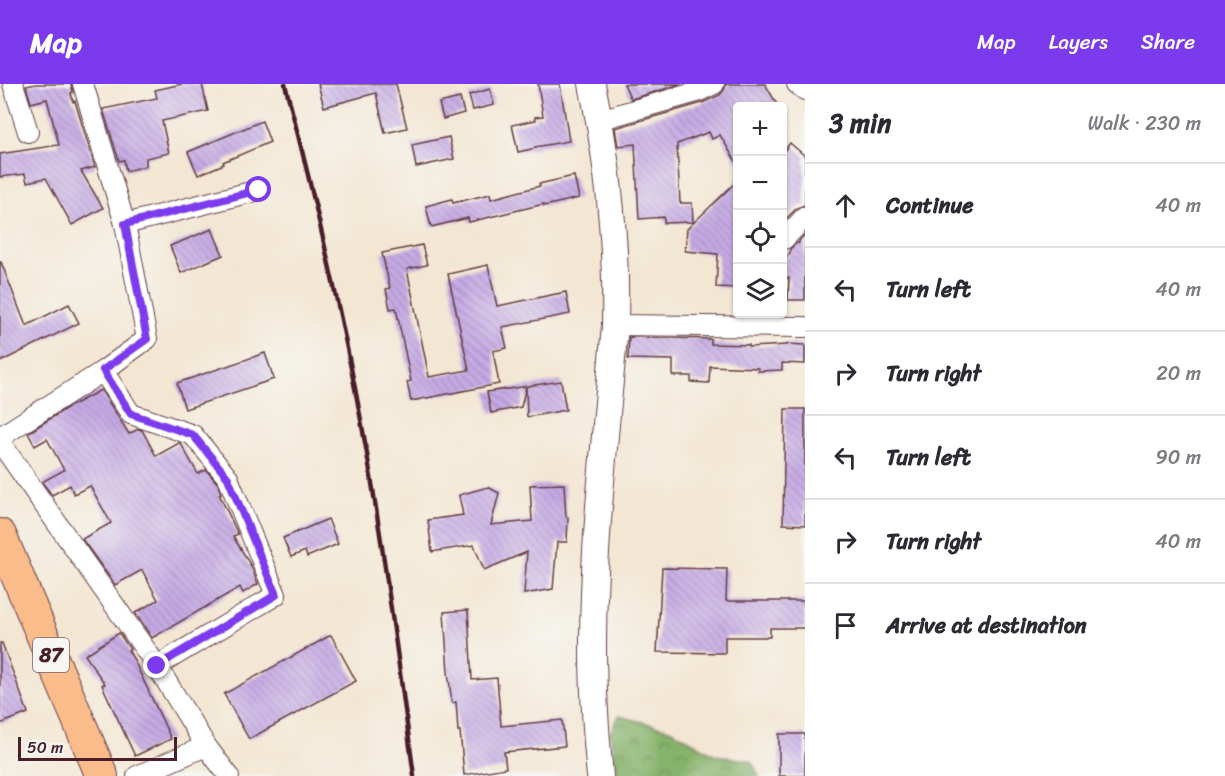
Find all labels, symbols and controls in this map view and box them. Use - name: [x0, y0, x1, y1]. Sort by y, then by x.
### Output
- text: Map: [30, 18, 82, 67]
- text: Map: [977, 23, 1016, 61]
- text: Layers: [1049, 23, 1108, 61]
- text: Share: [1141, 23, 1195, 61]
- text: 3 min: [829, 100, 891, 146]
- map controls: [733, 102, 787, 318]
- button: +: [733, 102, 787, 156]
- text: Walk · 230 m: [1088, 106, 1201, 141]
- button: −: [733, 156, 787, 210]
- route start: [245, 176, 271, 202]
- text: Continue: [886, 186, 974, 225]
- text: 40 m: [1155, 188, 1201, 223]
- icon: ahead: [829, 189, 862, 222]
- button: locate: [733, 210, 787, 264]
- button: layers: [733, 264, 787, 318]
- text: Turn left: [886, 270, 971, 309]
- text: 40 m: [1155, 272, 1201, 307]
- icon: left: [829, 273, 862, 306]
- text: Turn right: [886, 354, 981, 393]
- text: 20 m: [1156, 356, 1201, 391]
- icon: right: [829, 357, 862, 390]
- text: Turn left: [886, 438, 971, 477]
- text: 90 m: [1156, 440, 1201, 475]
- icon: left: [829, 441, 862, 474]
- text: Turn right: [886, 522, 981, 561]
- text: 40 m: [1155, 524, 1201, 559]
- icon: right: [829, 525, 862, 558]
- text: Arrive at destination: [886, 606, 1087, 645]
- icon: arrive: [829, 609, 862, 642]
- road number: 87: [33, 638, 69, 672]
- route end: [143, 652, 169, 678]
- text: 50 m: [27, 733, 63, 762]
- scale bar: [18, 734, 177, 762]

